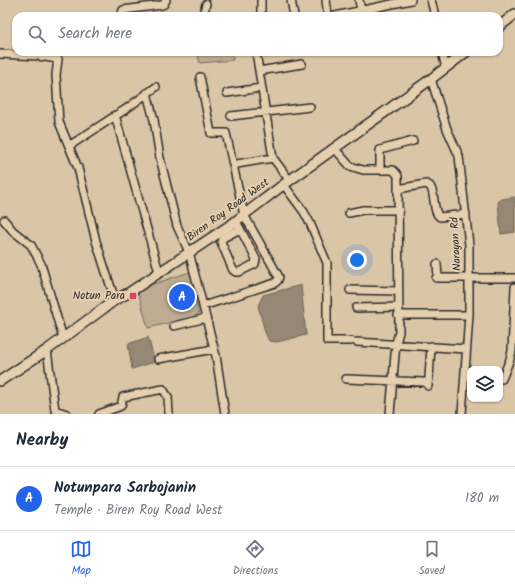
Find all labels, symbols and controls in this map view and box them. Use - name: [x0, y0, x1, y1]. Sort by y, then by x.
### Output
- search box: [12, 12, 503, 56]
- text: Search here: [58, 22, 132, 46]
- icon: search: [26, 23, 48, 45]
- street label: Biren Roy Road West: [183, 173, 274, 246]
- street label: Narayan Rd: [446, 216, 466, 271]
- your location: [347, 250, 367, 270]
- pin: A: [169, 282, 195, 312]
- place label: Notun Para: [73, 287, 125, 305]
- marker: Notun Para: [128, 291, 138, 301]
- map controls: [467, 366, 503, 402]
- button: layers: [467, 366, 503, 402]
- text: Nearby: [16, 427, 68, 454]
- text: Notunpara Sarbojanin: [54, 476, 196, 500]
- text: A: [25, 488, 33, 509]
- text: 180 m: [465, 488, 499, 509]
- text: Temple · Biren Roy Road West: [54, 500, 222, 521]
- tab: Map: [70, 538, 92, 580]
- tab: Directions: [233, 538, 278, 580]
- tab: Saved: [419, 538, 445, 580]

